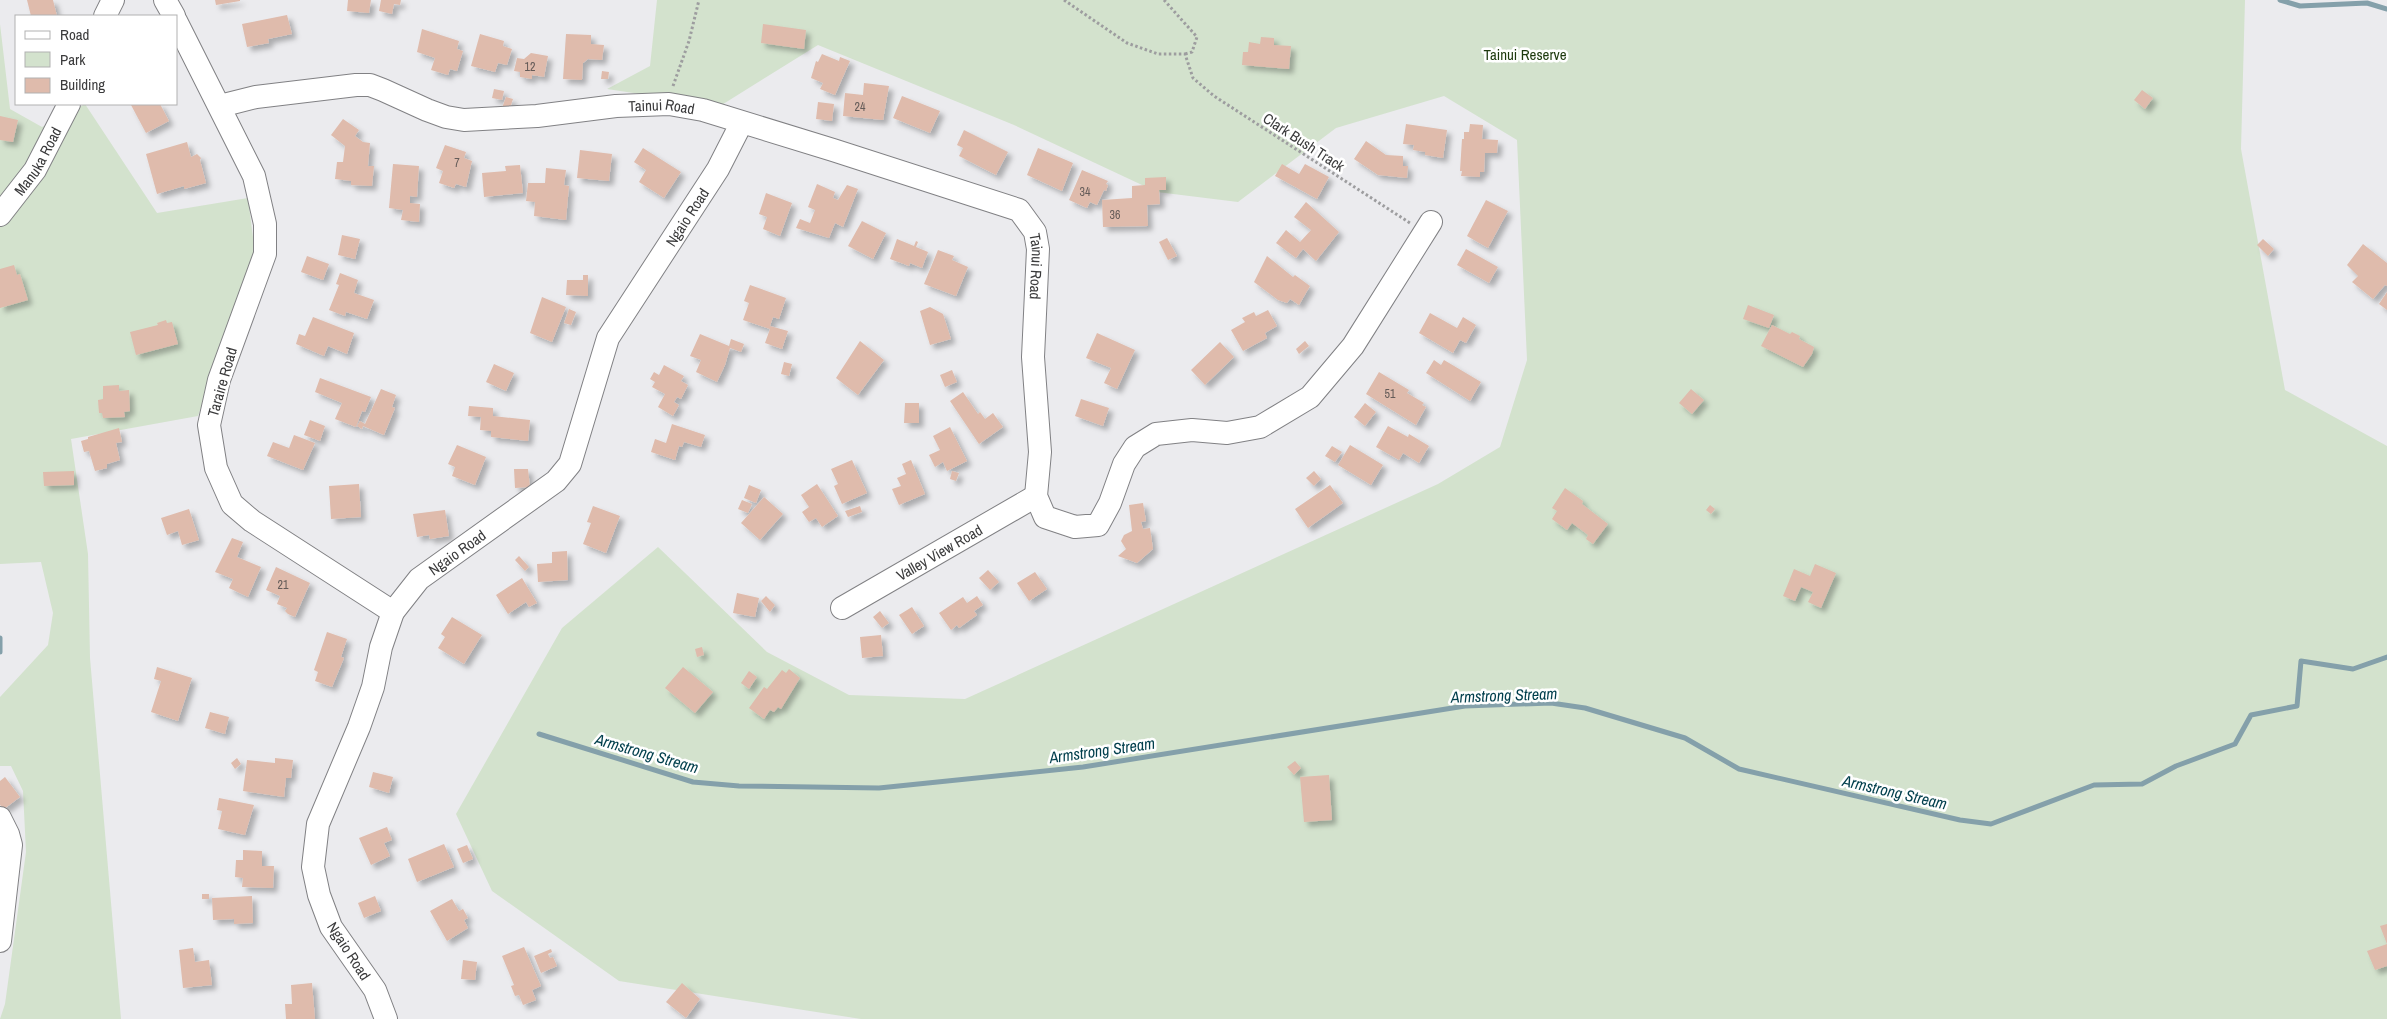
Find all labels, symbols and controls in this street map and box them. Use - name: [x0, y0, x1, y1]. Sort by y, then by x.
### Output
- legend: [15, 15, 178, 105]
- text: Road: [60, 24, 89, 45]
- park label: Tainui Reserve: [1484, 44, 1567, 65]
- text: Park: [60, 49, 86, 70]
- house number: 12: [525, 59, 535, 75]
- text: Building: [60, 74, 105, 95]
- street label: Tainui Road: [628, 93, 696, 119]
- house number: 24: [855, 99, 866, 115]
- street label: Clark Bush Track: [1259, 108, 1350, 177]
- street label: Manuka Road: [9, 123, 66, 200]
- house number: 7: [454, 155, 460, 171]
- street label: Ngaio Road: [660, 184, 714, 250]
- house number: 34: [1080, 184, 1091, 200]
- house number: 36: [1110, 207, 1120, 223]
- street label: Tainui Road: [1025, 231, 1048, 300]
- street label: Taraire Road: [202, 345, 242, 419]
- house number: 51: [1385, 386, 1396, 402]
- street label: Valley View Road: [892, 519, 986, 585]
- street label: Ngaio Road: [424, 524, 490, 580]
- house number: 21: [278, 577, 289, 593]
- water label: Armstrong Stream: [1449, 682, 1558, 708]
- water label: Armstrong Stream: [592, 727, 701, 778]
- water label: Armstrong Stream: [1047, 732, 1156, 768]
- water label: Armstrong Stream: [1840, 769, 1949, 815]
- street label: Ngaio Road: [322, 918, 376, 984]

